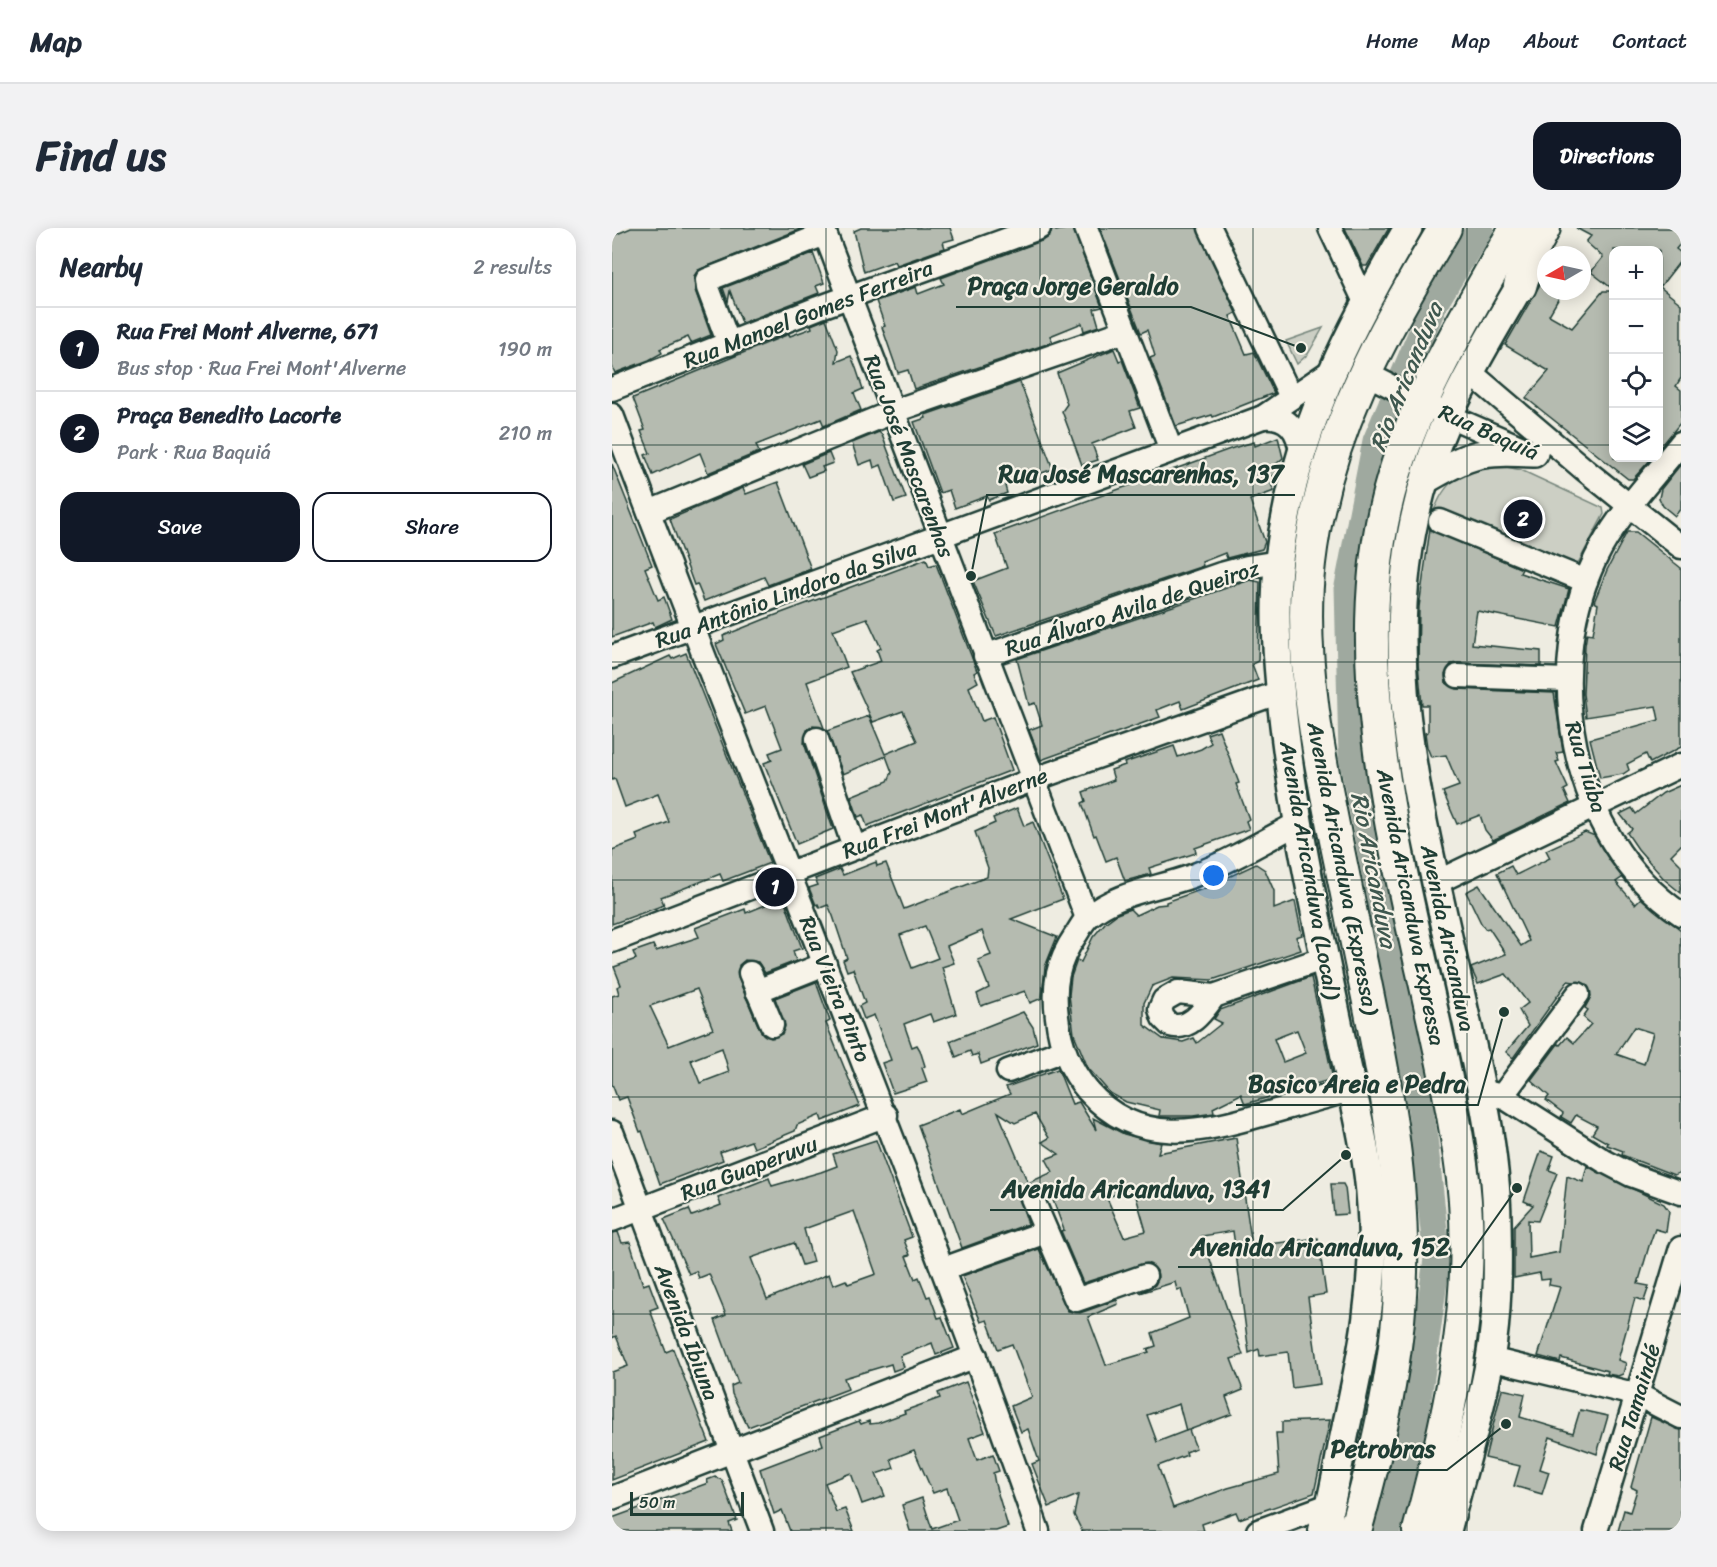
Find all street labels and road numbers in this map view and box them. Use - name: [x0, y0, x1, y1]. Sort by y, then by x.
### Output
- street label: Rua Manoel Gomes Ferreira: [677, 248, 939, 380]
- street label: Rua José Mascarenhas: [852, 348, 966, 564]
- street label: Rua Baquiá: [1432, 392, 1546, 472]
- street label: Rua Antônio Lindoro da Silva: [649, 528, 923, 660]
- street label: Rua Álvaro Avila de Queiroz: [1000, 548, 1265, 668]
- street label: Rua Tiúba: [1554, 716, 1618, 818]
- street label: Avenida Aricanduva (Expressa): [1295, 717, 1391, 1019]
- street label: Avenida Aricanduva (Local): [1268, 737, 1352, 1003]
- street label: Rua Frei Mont'Alverne: [836, 756, 1054, 870]
- street label: Avenida Aricanduva Expressa: [1371, 766, 1451, 1048]
- street label: Avenida Aricanduva: [1415, 842, 1481, 1034]
- street label: Rua Vieira Pinto: [788, 910, 882, 1068]
- street label: Rua Guaperuvu: [675, 1124, 823, 1212]
- street label: Avenida Ibiuna: [643, 1257, 731, 1406]
- street label: Rua Tamaindé: [1596, 1338, 1672, 1476]

